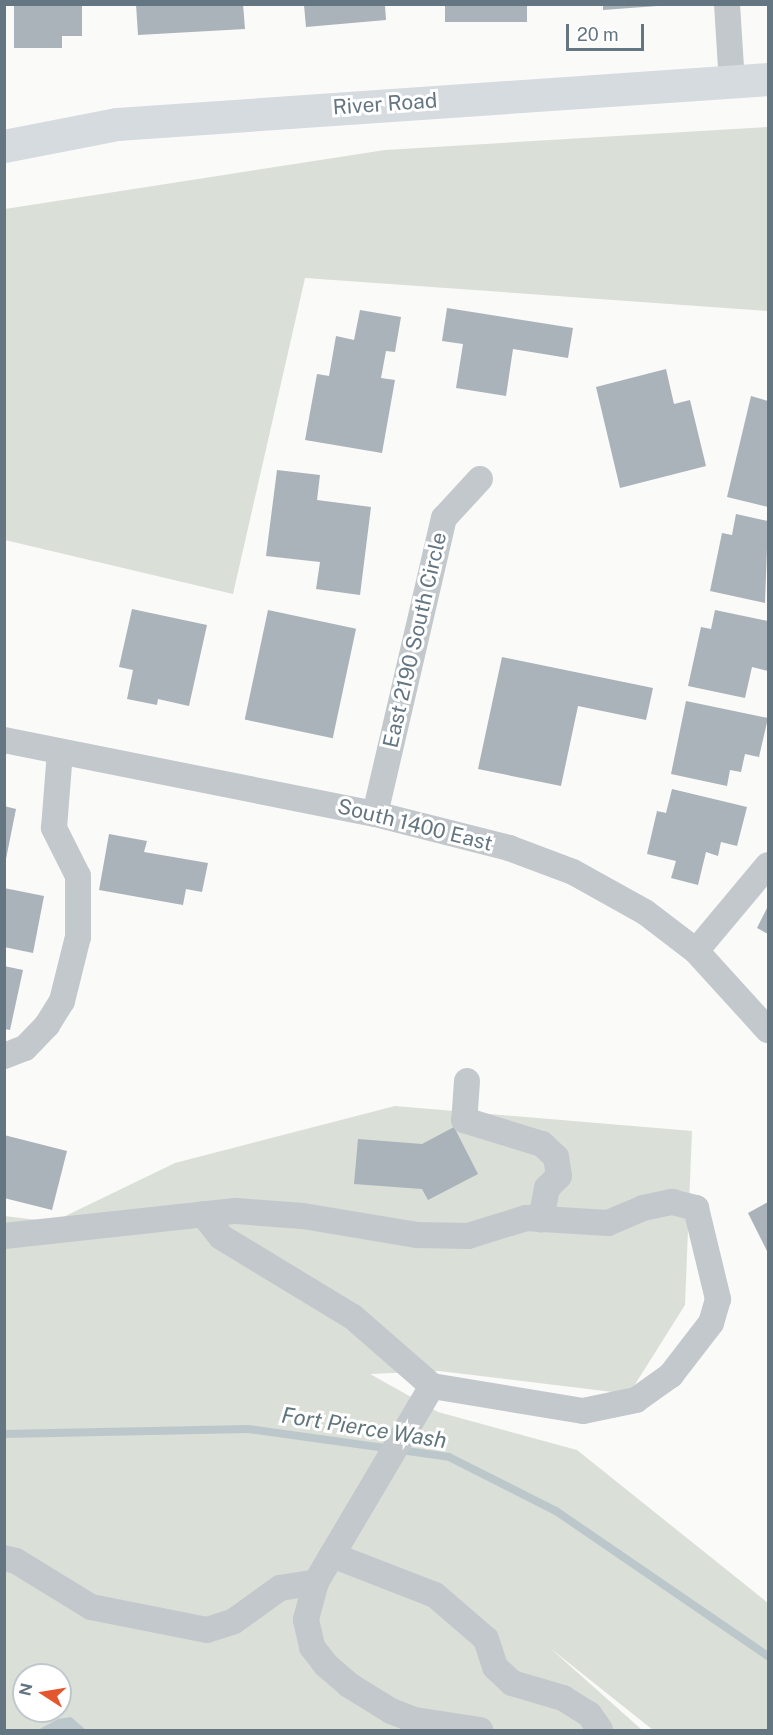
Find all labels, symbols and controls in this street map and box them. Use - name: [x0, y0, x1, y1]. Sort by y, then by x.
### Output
- scale bar: [569, 12, 647, 50]
- text: 20 m: [577, 24, 619, 45]
- street label: River Road: [332, 88, 438, 120]
- street label: East 2190 South Circle: [378, 530, 452, 750]
- street label: South 1400 East: [335, 794, 495, 856]
- water label: Fort Pierce Wash: [279, 1402, 449, 1454]
- north arrow: [12, 1663, 72, 1723]
- text: N: [15, 1681, 36, 1698]

